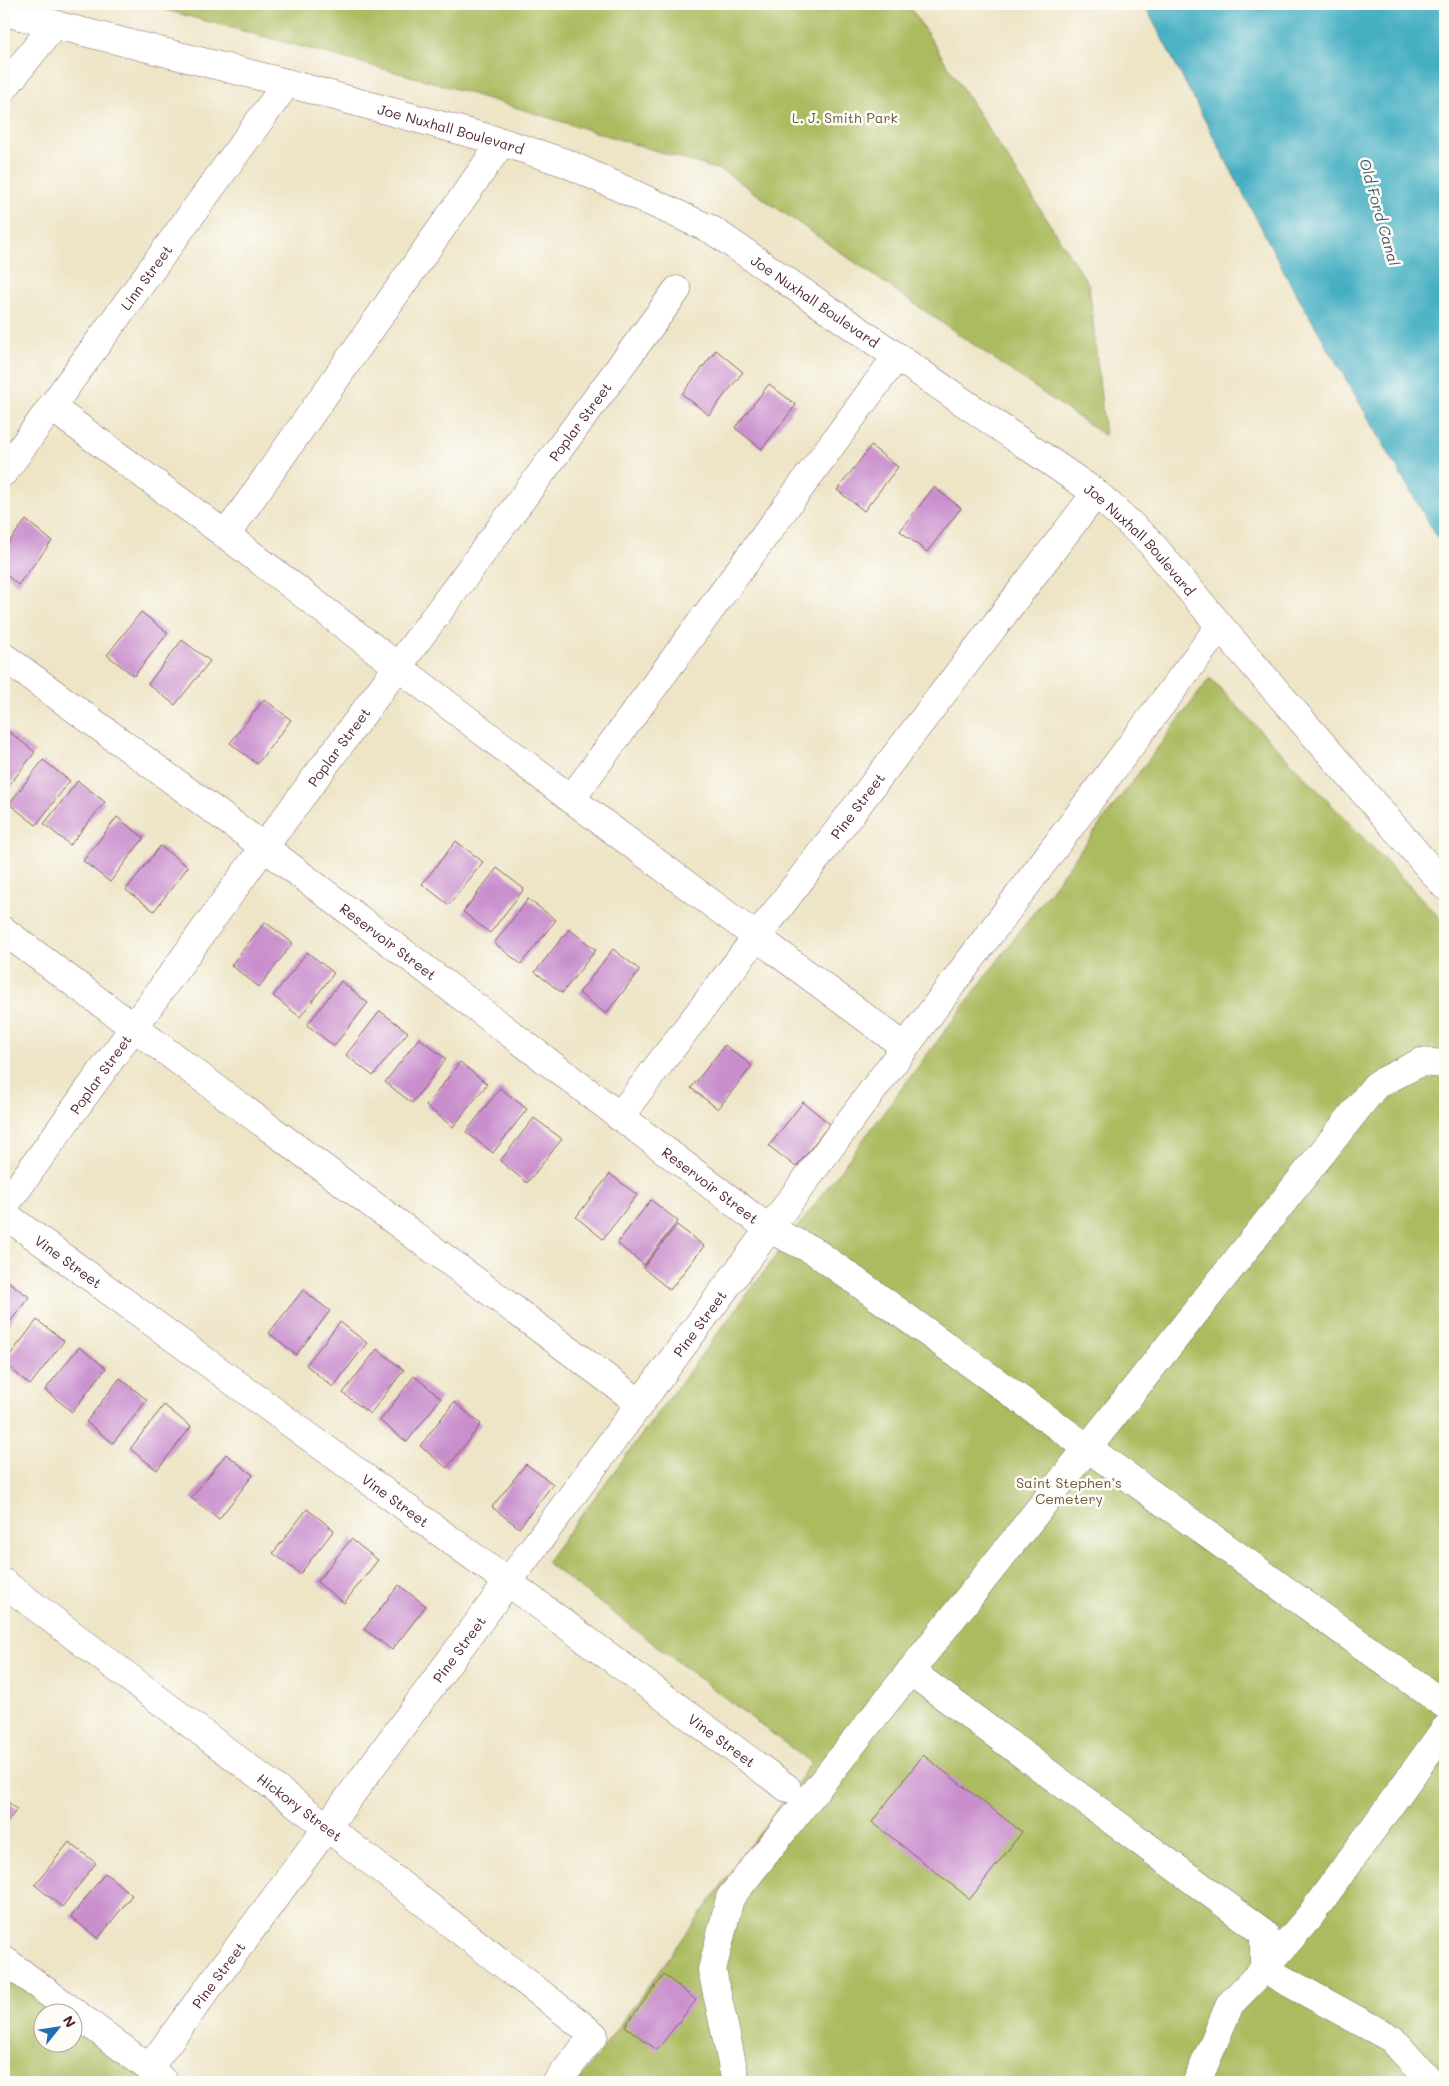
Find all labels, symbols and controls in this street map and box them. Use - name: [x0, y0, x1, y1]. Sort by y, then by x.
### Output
- street label: Joe Nuxhall Boulevard: [376, 99, 527, 158]
- park label: L. J. Smith Park: [792, 108, 898, 127]
- water label: Old Ford Canal: [1355, 156, 1405, 268]
- street label: Linn Street: [116, 241, 176, 314]
- street label: Joe Nuxhall Boulevard: [748, 250, 883, 351]
- street label: Poplar Street: [544, 378, 615, 465]
- street label: Joe Nuxhall Boulevard: [1081, 478, 1200, 599]
- street label: Poplar Street: [303, 703, 374, 790]
- street label: Pine Street: [826, 769, 888, 842]
- street label: Reservoir Street: [336, 898, 441, 984]
- street label: Poplar Street: [65, 1030, 135, 1118]
- street label: Reservoir Street: [658, 1142, 763, 1227]
- street label: Vine Street: [31, 1230, 106, 1292]
- street label: Pine Street: [668, 1286, 730, 1360]
- street label: Vine Street: [358, 1469, 433, 1531]
- park label: Saint Stephen’s Cemetery: [1016, 1473, 1122, 1508]
- street label: Pine Street: [428, 1612, 490, 1686]
- street label: Vine Street: [685, 1709, 759, 1771]
- street label: Hickory Street: [254, 1768, 346, 1845]
- street label: Pine Street: [187, 1938, 249, 2012]
- north arrow: [32, 2004, 82, 2054]
- text: N: [59, 2012, 81, 2031]

